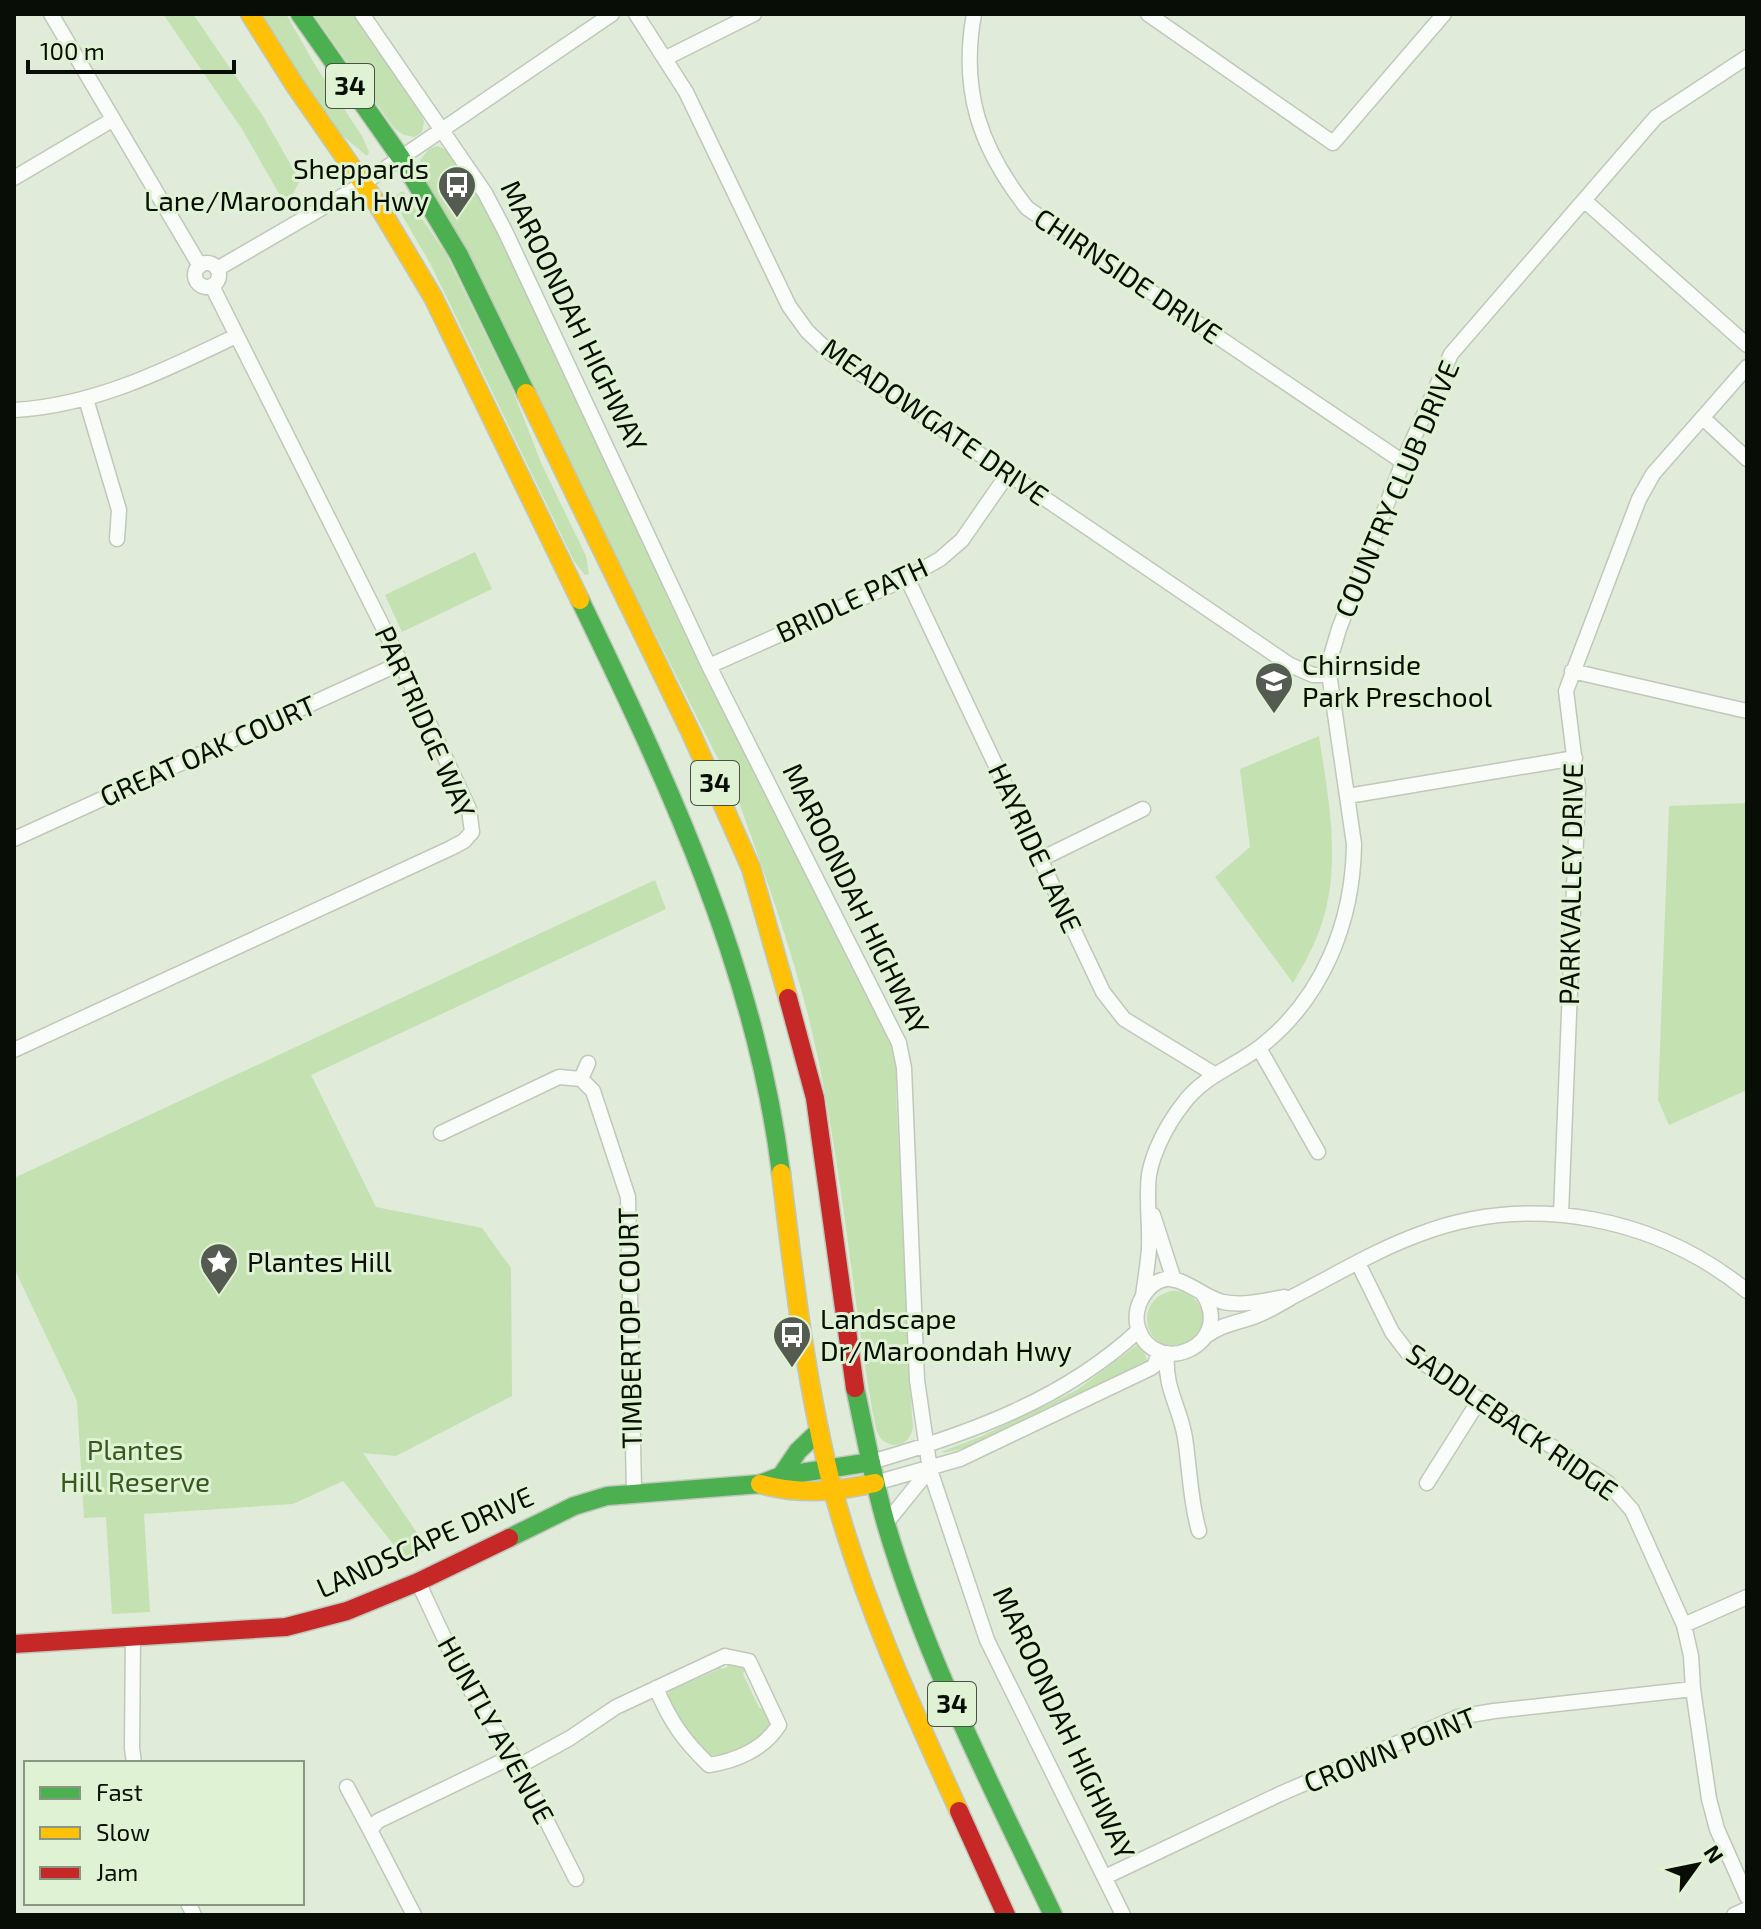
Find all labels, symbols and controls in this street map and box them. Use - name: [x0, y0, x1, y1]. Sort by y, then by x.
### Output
- scale bar: [28, 24, 234, 74]
- text: 100 m: [40, 36, 105, 65]
- road number: 34: [326, 64, 374, 108]
- place label: Sheppards Lane/Maroondah Hwy: [144, 151, 429, 217]
- bus stop icon: Sheppards Lane/Maroondah Hwy: [436, 164, 478, 219]
- street label: MAROONDAH HIGHWAY: [494, 174, 655, 457]
- street label: CHIRNSIDE DRIVE: [1028, 200, 1229, 350]
- street label: MEADOWGATE DRIVE: [816, 330, 1056, 512]
- street label: COUNTRY CLUB DRIVE: [1327, 355, 1466, 622]
- street label: BRIDLE PATH: [770, 549, 933, 649]
- street label: PARTRIDGE WAY: [368, 620, 483, 823]
- place label: Chirnside Park Preschool: [1302, 647, 1493, 713]
- school or university icon: Chirnside Park Preschool: [1253, 660, 1295, 715]
- street label: GREAT OAK COURT: [94, 687, 321, 813]
- street label: MAROONDAH HIGHWAY: [776, 757, 937, 1040]
- street label: HAYRIDE LANE: [982, 757, 1090, 938]
- road number: 34: [691, 761, 739, 805]
- street label: PARKVALLEY DRIVE: [1551, 763, 1589, 1005]
- street label: TIMBERTOP COURT: [610, 1207, 648, 1449]
- place icon: Plantes Hill: [198, 1241, 240, 1296]
- place label: Plantes Hill: [247, 1244, 393, 1278]
- place label: Landscape Dr/Maroondah Hwy: [820, 1301, 1072, 1367]
- bus stop icon: Landscape Dr/Maroondah Hwy: [771, 1314, 813, 1369]
- street label: SADDLEBACK RIDGE: [1400, 1336, 1625, 1507]
- park label: Plantes Hill Reserve: [60, 1432, 210, 1498]
- street label: LANDSCAPE DRIVE: [311, 1478, 538, 1604]
- street label: MAROONDAH HIGHWAY: [987, 1581, 1143, 1865]
- street label: HUNTLY AVENUE: [431, 1630, 562, 1829]
- road number: 34: [928, 1682, 976, 1726]
- street label: CROWN POINT: [1298, 1699, 1481, 1799]
- legend: [24, 1761, 304, 1905]
- text: Fast: [96, 1777, 143, 1806]
- text: Slow: [96, 1817, 150, 1846]
- north arrow: [1657, 1825, 1737, 1905]
- text: N: [1699, 1840, 1730, 1867]
- text: Jam: [96, 1857, 138, 1886]

